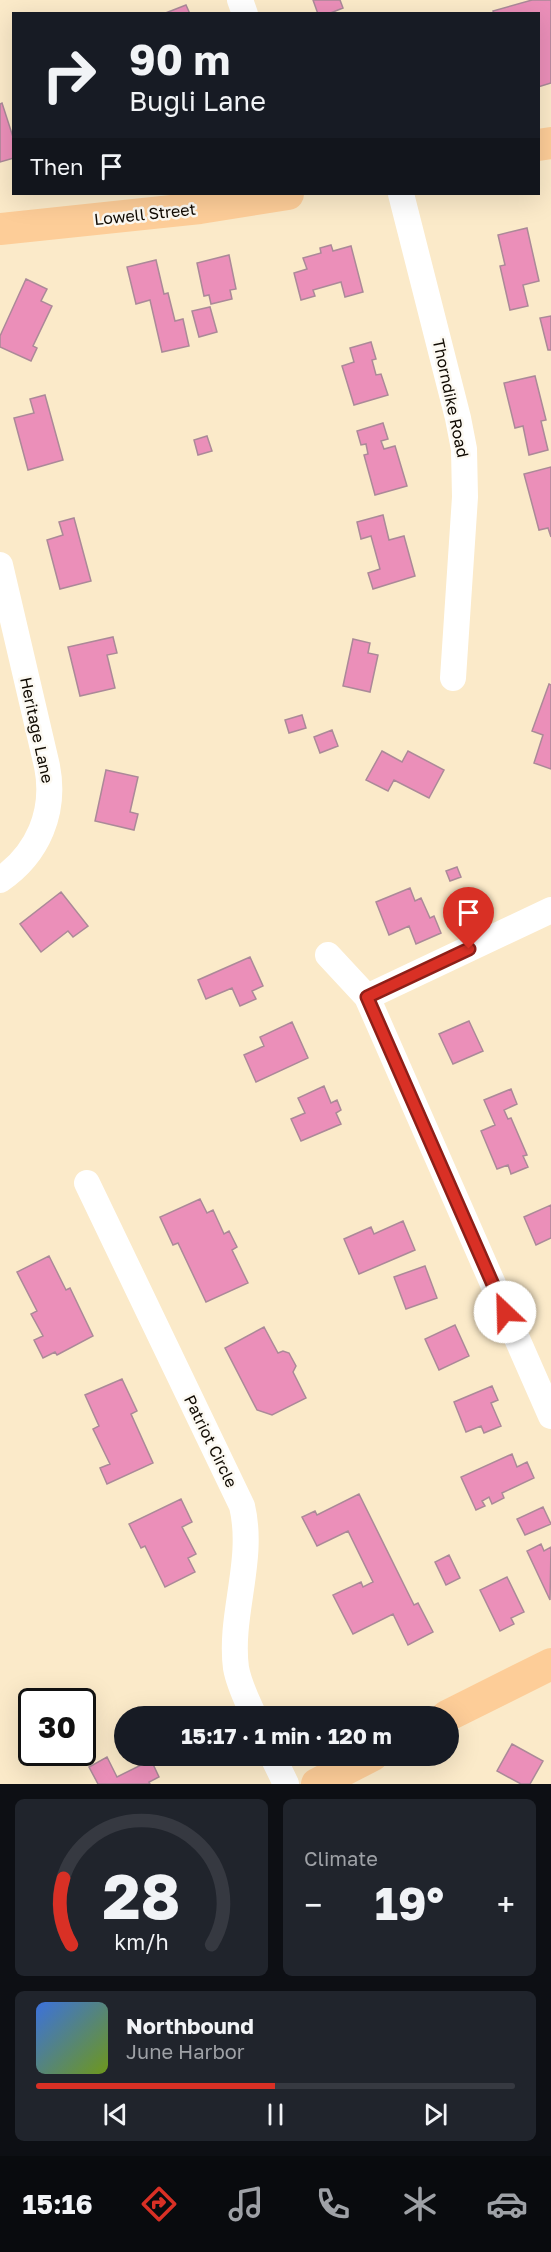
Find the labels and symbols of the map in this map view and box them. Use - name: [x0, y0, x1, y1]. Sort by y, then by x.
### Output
- street label: Lowell Street: [93, 199, 197, 229]
- street label: Thorndike Road: [429, 337, 473, 459]
- street label: Heritage Lane: [16, 675, 58, 785]
- pin: [443, 887, 494, 949]
- position arrow: [473, 1280, 537, 1344]
- street label: Patriot Circle: [180, 1392, 242, 1490]
- speed limit sign: 30: [18, 1688, 96, 1766]

